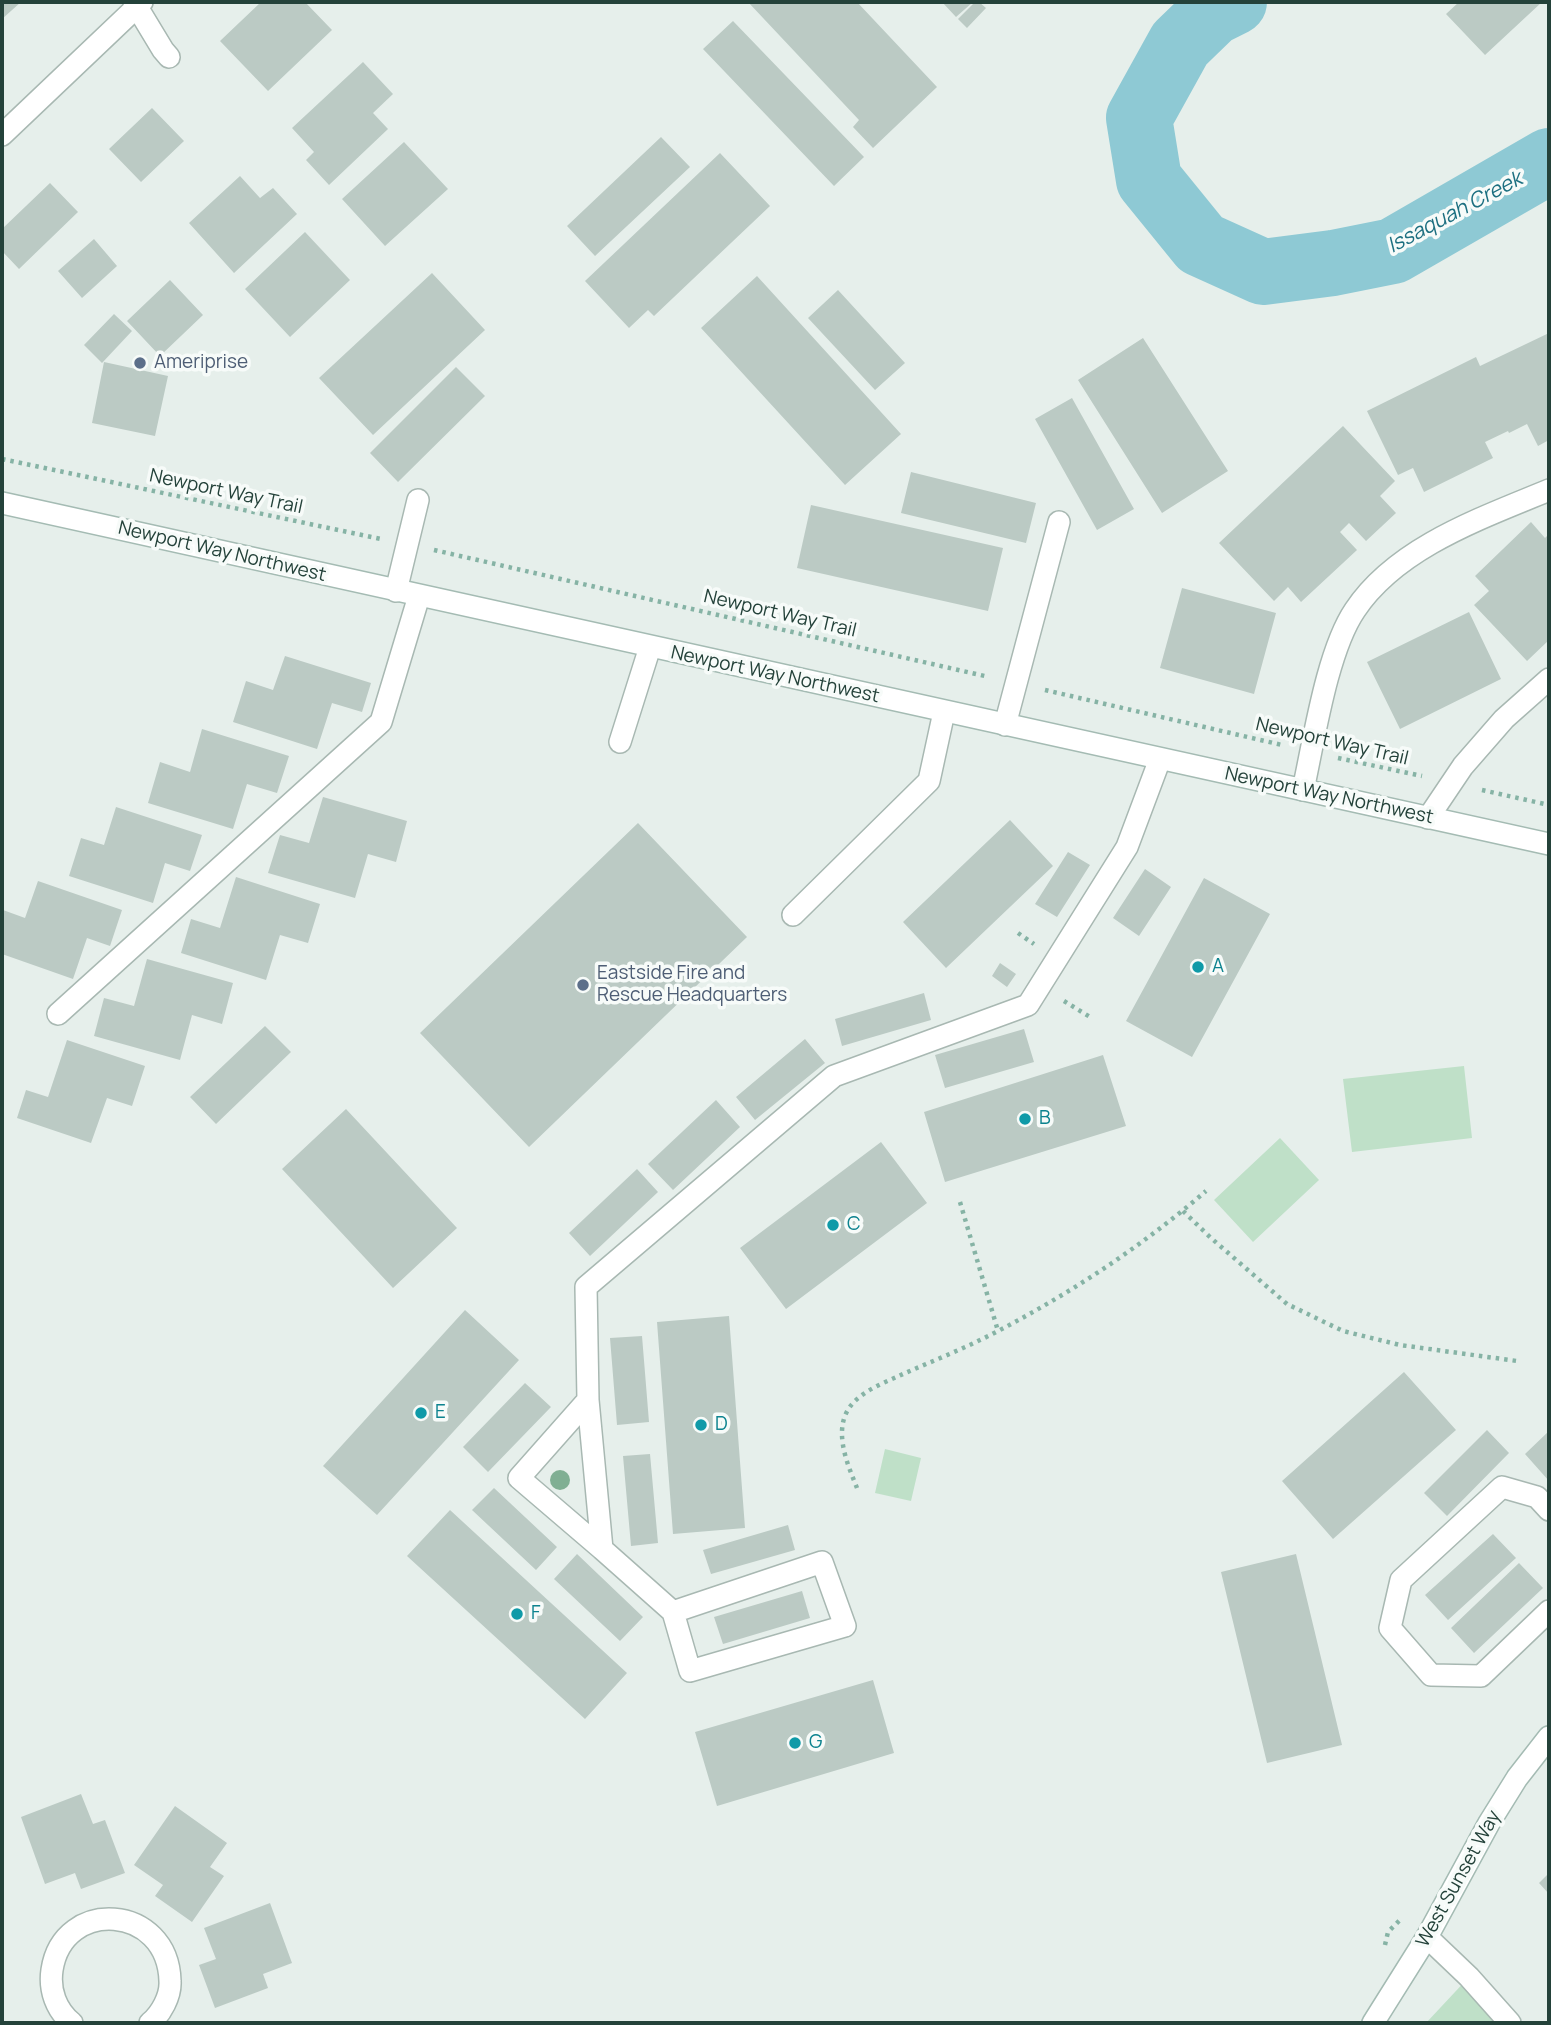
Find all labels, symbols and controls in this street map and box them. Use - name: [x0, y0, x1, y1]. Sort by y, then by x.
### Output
- water label: Issaquah Creek: [1383, 167, 1527, 259]
- place label: Ameriprise: [154, 352, 248, 374]
- marker: Ameriprise: [132, 355, 148, 371]
- street label: Newport Way Trail: [147, 465, 305, 519]
- street label: Newport Way Northwest: [116, 517, 328, 587]
- street label: Newport Way Trail: [701, 585, 859, 643]
- street label: Newport Way Northwest: [669, 642, 881, 708]
- street label: Newport Way Trail: [1253, 713, 1411, 771]
- street label: Newport Way Northwest: [1223, 763, 1435, 829]
- place label: A: [1212, 956, 1224, 978]
- marker: A: [1190, 959, 1206, 975]
- place label: Eastside Fire and Rescue Headquarters: [597, 963, 787, 1007]
- marker: Eastside Fire and Rescue Headquarters: [575, 977, 591, 993]
- place label: B: [1039, 1108, 1051, 1130]
- marker: B: [1017, 1111, 1033, 1127]
- place label: C: [847, 1214, 861, 1236]
- marker: C: [825, 1217, 841, 1233]
- place label: E: [435, 1402, 446, 1424]
- marker: E: [413, 1405, 429, 1421]
- place label: D: [715, 1414, 728, 1436]
- marker: D: [693, 1417, 709, 1433]
- place label: F: [531, 1603, 541, 1625]
- marker: F: [509, 1606, 525, 1622]
- place label: G: [809, 1732, 822, 1754]
- marker: G: [787, 1735, 803, 1751]
- street label: West Sunset Way: [1412, 1807, 1506, 1951]

